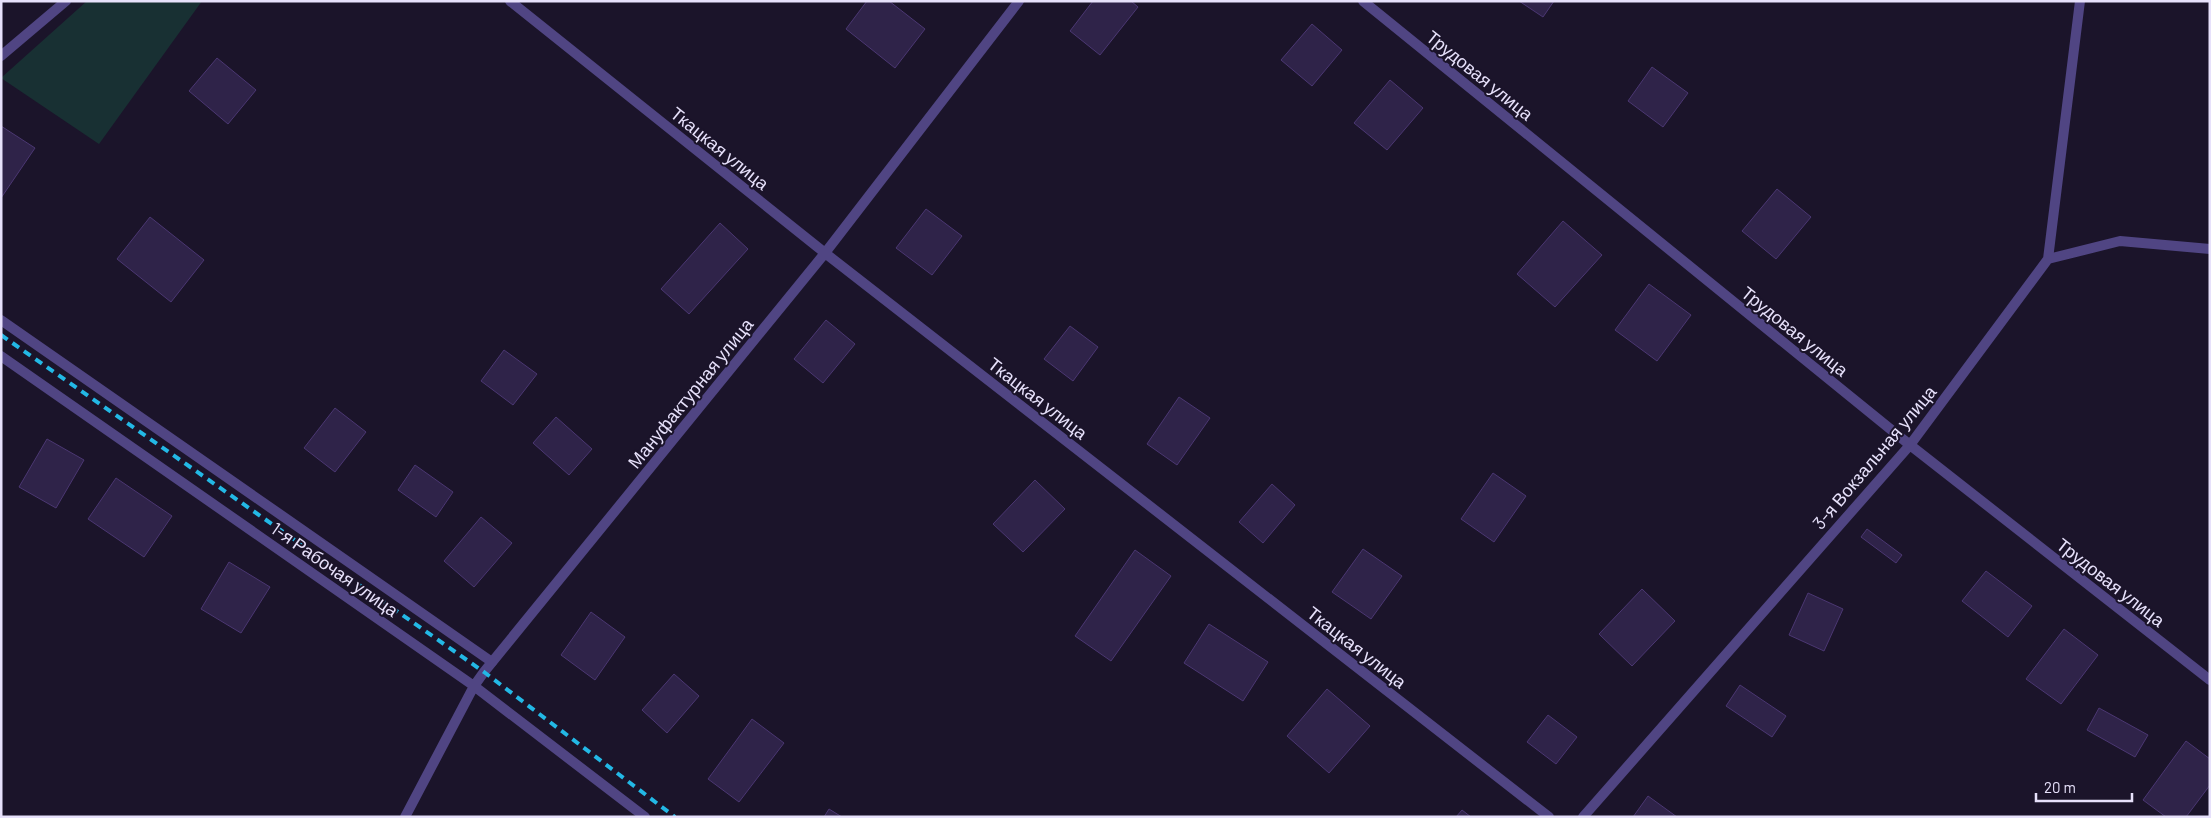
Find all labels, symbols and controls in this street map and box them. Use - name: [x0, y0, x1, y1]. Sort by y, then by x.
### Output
- street label: Трудовая улица: [1422, 25, 1539, 125]
- street label: Ткацкая улица: [666, 102, 774, 195]
- street label: Трудовая улица: [1737, 281, 1854, 381]
- street label: Мануфактурная улица: [623, 313, 758, 473]
- street label: Ткацкая улица: [984, 352, 1093, 444]
- street label: 3-я Вокзальная улица: [1807, 380, 1941, 533]
- street label: 1-я Рабочая улица: [267, 517, 404, 622]
- street label: Трудовая улица: [2053, 533, 2170, 632]
- street label: Ткацкая улица: [1303, 601, 1412, 693]
- scale bar: [2036, 770, 2132, 802]
- text: 20 m: [2044, 778, 2076, 796]

